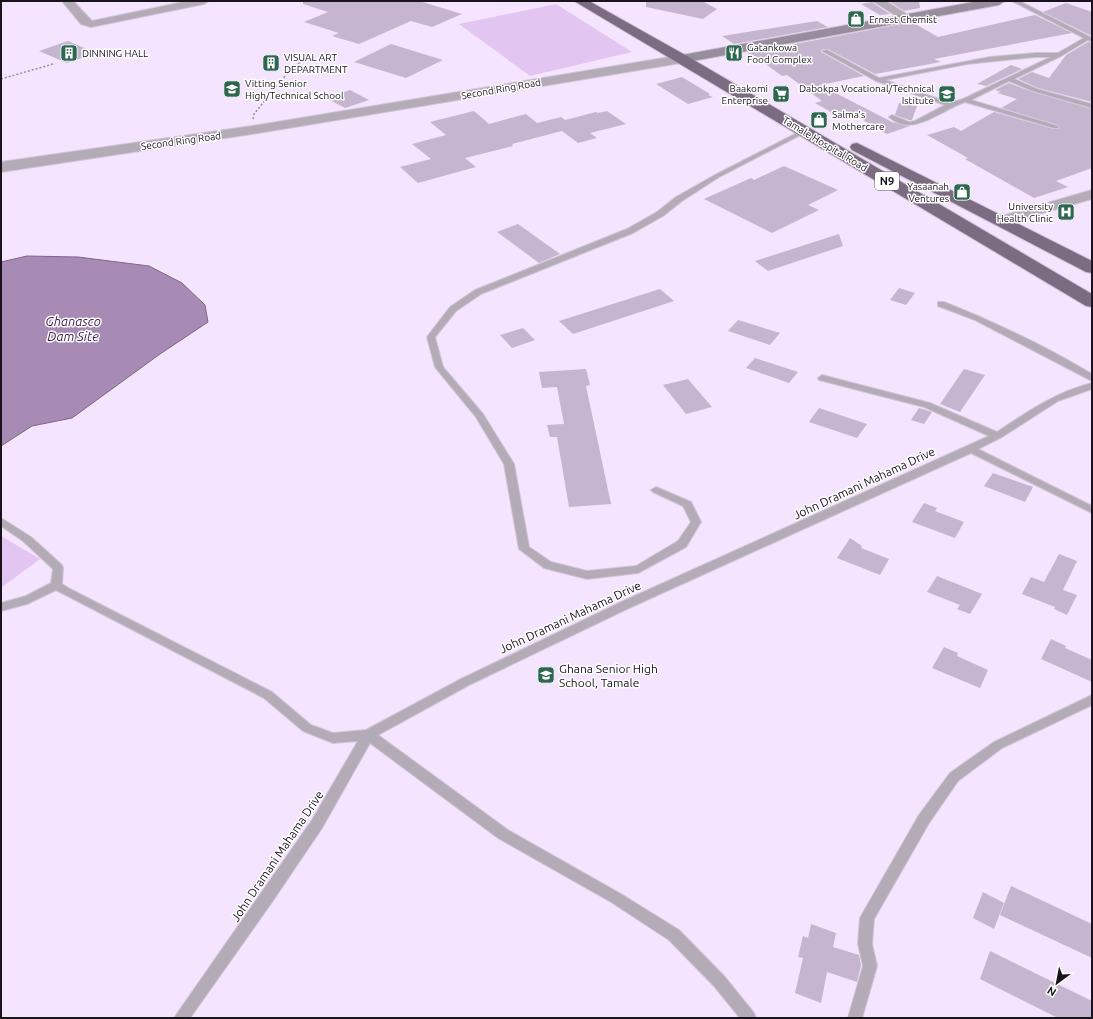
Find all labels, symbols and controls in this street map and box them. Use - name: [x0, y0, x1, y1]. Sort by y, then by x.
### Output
- shop icon: Ernest Chemist: [846, 9, 866, 29]
- place label: Ernest Chemist: [869, 14, 937, 25]
- place label: Gatankowa Food Complex: [747, 42, 812, 65]
- building icon: DINNING HALL: [59, 43, 79, 63]
- restaurant icon: Gatankowa Food Complex: [724, 43, 744, 63]
- place label: DINNING HALL: [82, 48, 148, 59]
- place label: VISUAL ART DEPARTMENT: [284, 52, 348, 75]
- building icon: VISUAL ART DEPARTMENT: [261, 53, 281, 73]
- street label: Second Ring Road: [460, 77, 542, 101]
- place label: Vitting Senior High/Technical School: [245, 78, 344, 101]
- school or university icon: Vitting Senior High/Technical School: [222, 79, 242, 99]
- place label: Baakomi Enterprise: [722, 83, 768, 106]
- place label: Dabokpa Vocational/Technical Istitute: [799, 83, 934, 106]
- supermarket icon: Baakomi Enterprise: [771, 84, 791, 104]
- school or university icon: Dabokpa Vocational/Technical Istitute: [937, 84, 957, 104]
- place label: Salma's Mothercare: [832, 109, 885, 132]
- shop icon: Salma's Mothercare: [809, 110, 829, 130]
- street label: Tamale Hospital Road: [781, 114, 870, 174]
- street label: Second Ring Road: [140, 130, 222, 152]
- road number: N9: [875, 172, 899, 190]
- place label: Yasaanah Ventures: [907, 181, 949, 204]
- shop icon: Yasaanah Ventures: [952, 182, 972, 202]
- place label: University Health Clinic: [997, 201, 1053, 224]
- hospital icon: University Health Clinic: [1056, 202, 1076, 222]
- water label: Ghanasco Dam Site: [45, 314, 101, 343]
- street label: John Dramani Mahama Drive: [791, 444, 937, 522]
- street label: John Dramani Mahama Drive: [497, 578, 643, 656]
- place label: Ghana Senior High School, Tamale: [559, 662, 658, 689]
- school or university icon: Ghana Senior High School, Tamale: [536, 665, 556, 685]
- street label: John Dramani Mahama Drive: [228, 788, 326, 924]
- north arrow: [1037, 963, 1077, 1003]
- text: N: [1045, 984, 1058, 999]

